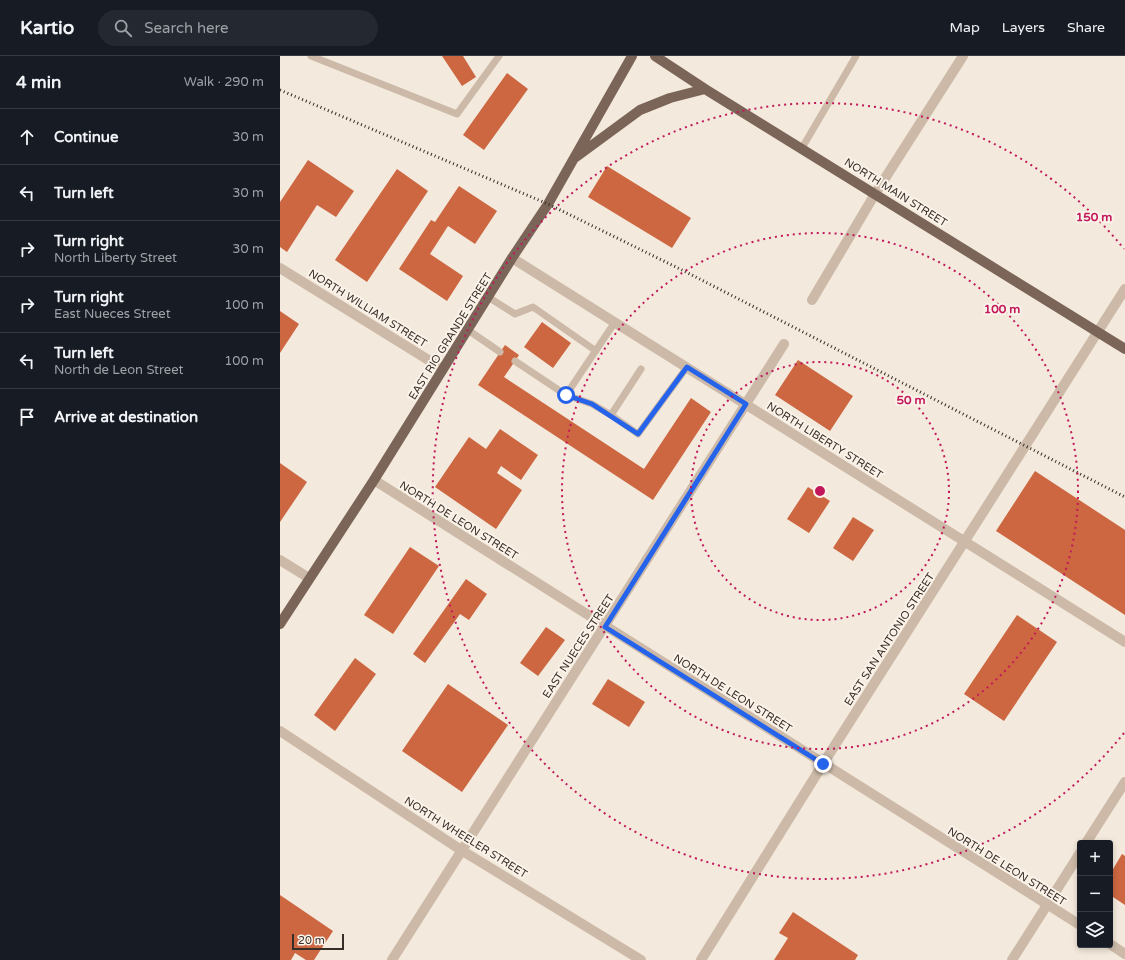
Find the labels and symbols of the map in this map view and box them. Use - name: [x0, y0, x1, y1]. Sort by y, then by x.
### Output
- street label: NORTH MAIN STREET: [842, 155, 950, 230]
- text: 150 m: [1076, 210, 1112, 224]
- street label: NORTH WILLIAM STREET: [306, 267, 429, 350]
- street label: EAST RIO GRANDE STREET: [406, 270, 495, 402]
- text: 100 m: [984, 302, 1020, 316]
- route start: [557, 386, 575, 404]
- text: 50 m: [896, 393, 926, 407]
- street label: NORTH LIBERTY STREET: [764, 399, 885, 482]
- street label: NORTH DE LEON STREET: [397, 479, 521, 562]
- centre of rings: [813, 484, 827, 498]
- street label: EAST SAN ANTONIO STREET: [842, 570, 937, 708]
- street label: EAST NUECES STREET: [540, 592, 617, 701]
- street label: NORTH DE LEON STREET: [671, 652, 795, 735]
- route end: [814, 755, 832, 773]
- street label: NORTH WHEELER STREET: [402, 794, 530, 881]
- street label: NORTH DE LEON STREET: [945, 825, 1069, 908]
- scale bar: [292, 932, 344, 951]

